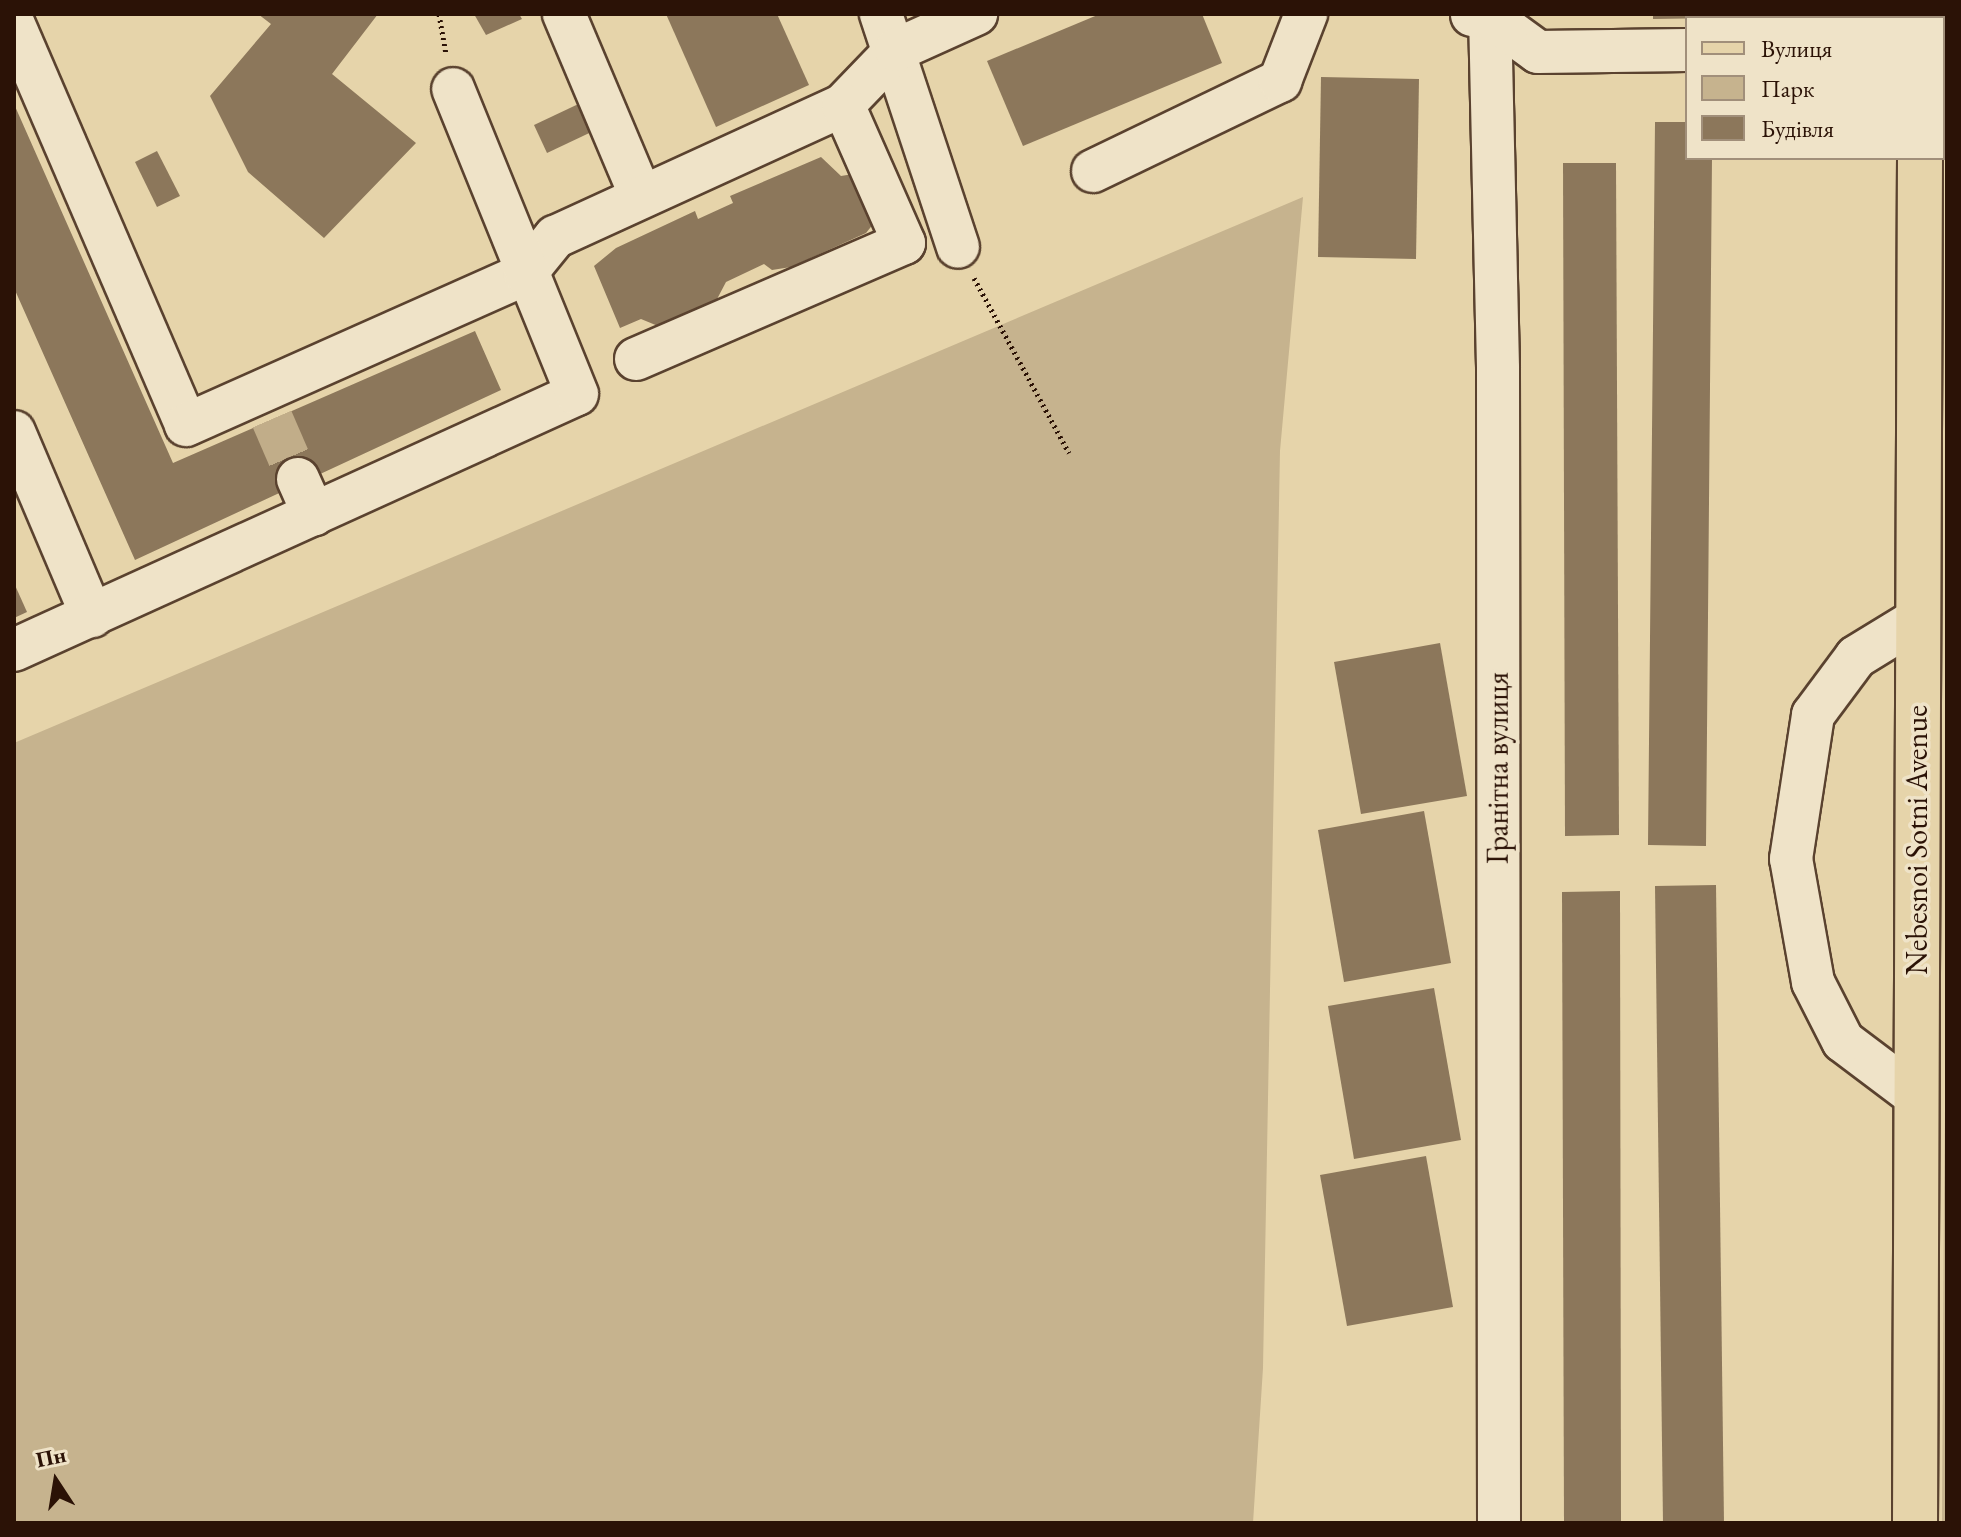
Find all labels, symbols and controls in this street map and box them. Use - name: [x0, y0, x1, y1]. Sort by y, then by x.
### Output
- legend: [1685, 16, 1945, 160]
- text: Вулиця: [1761, 33, 1832, 64]
- text: Парк: [1761, 73, 1814, 104]
- text: Будівля: [1761, 113, 1834, 144]
- street label: Гранітна вулиця: [1480, 672, 1516, 864]
- street label: Nebesnoi Sotni Avenue: [1899, 705, 1935, 975]
- text: Пн: [33, 1440, 69, 1474]
- north arrow: [16, 1441, 96, 1521]

